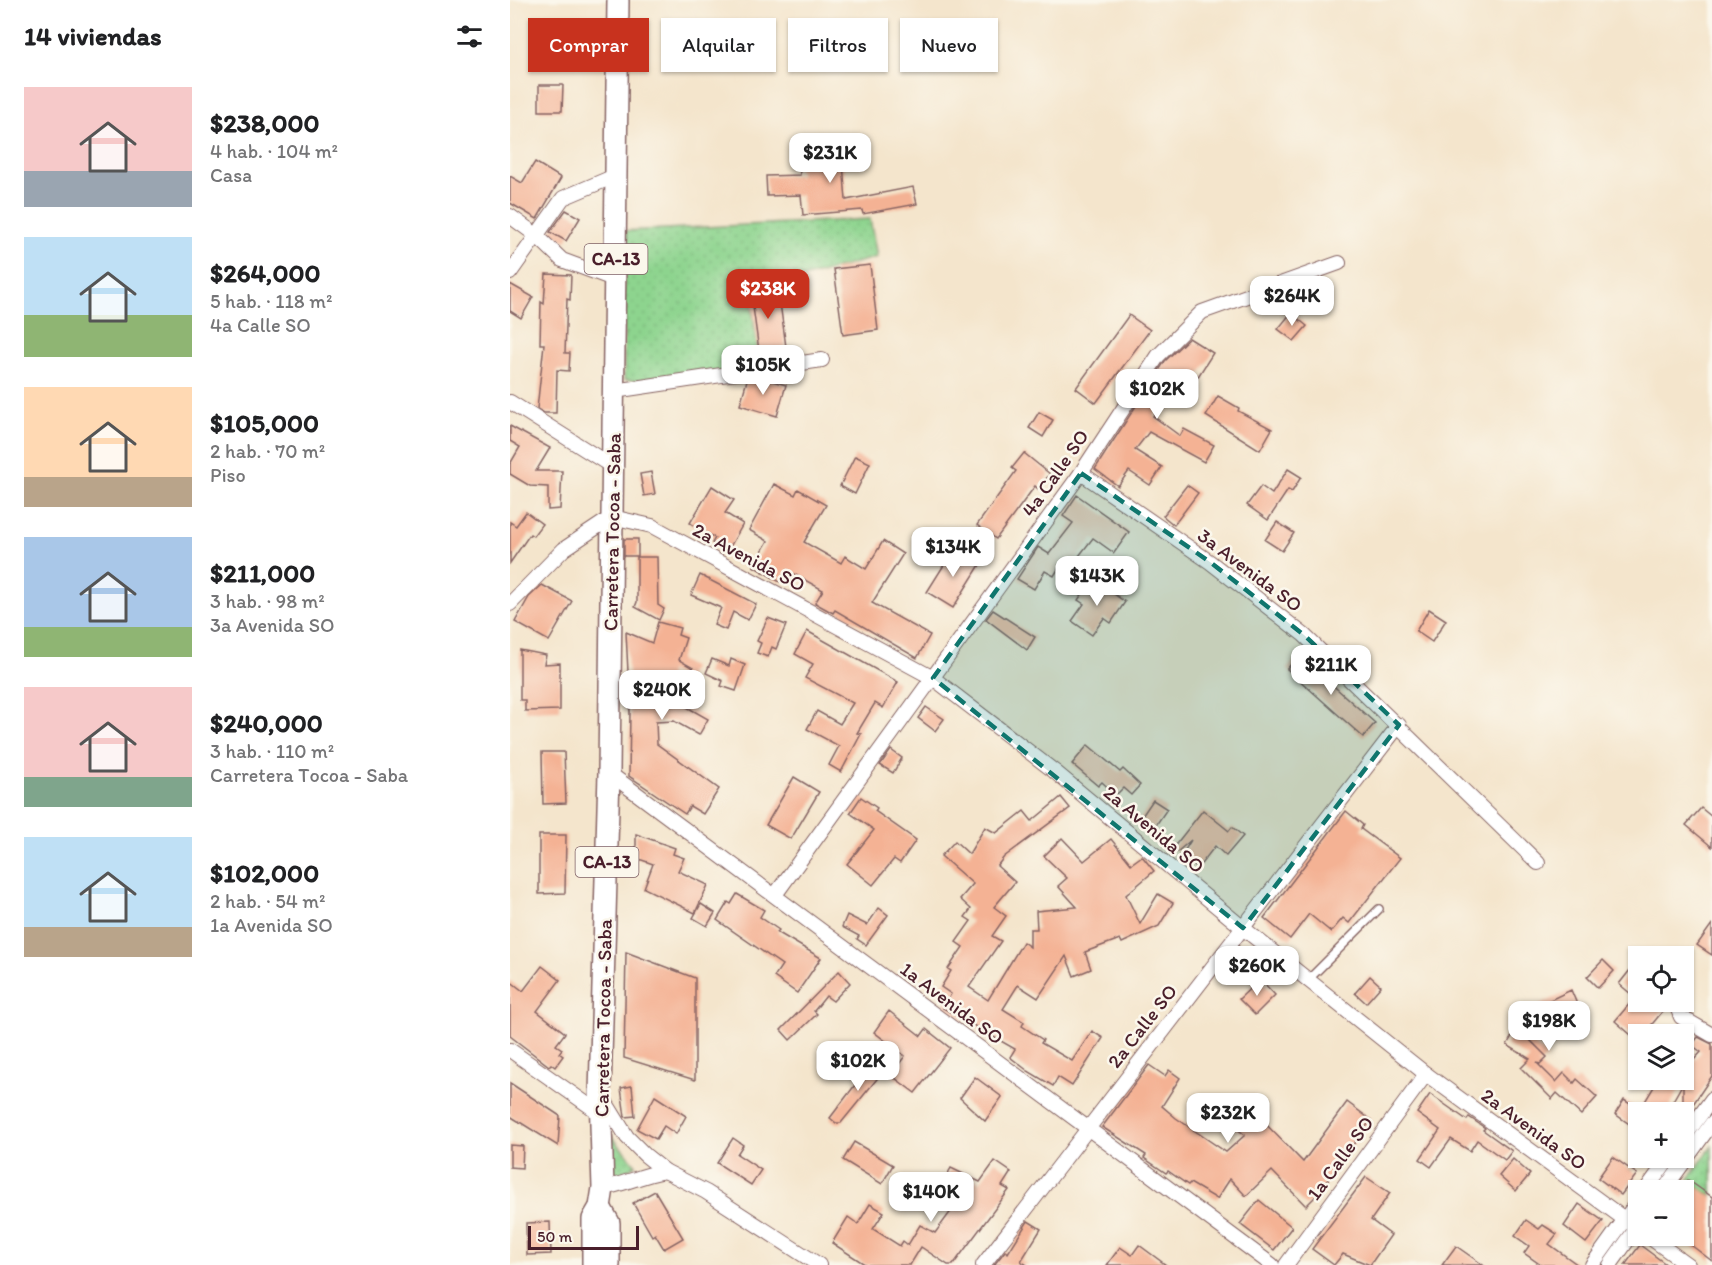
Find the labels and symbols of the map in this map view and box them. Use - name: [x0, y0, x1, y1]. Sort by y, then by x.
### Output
- pin: $231K: [788, 133, 872, 184]
- road number: CA-13: [584, 244, 648, 274]
- pin: $238K: [726, 269, 810, 320]
- pin: $264K: [1250, 276, 1334, 327]
- pin: $105K: [721, 345, 805, 396]
- pin: $102K: [1115, 369, 1199, 420]
- street label: 4a Calle SO: [1016, 425, 1094, 521]
- street label: Carretera Tocoa - Saba: [598, 432, 626, 631]
- street label: 2a Avenida SO: [689, 517, 809, 597]
- street label: 3a Avenida SO: [1193, 523, 1307, 617]
- pin: $134K: [911, 527, 995, 578]
- pin: $143K: [1055, 556, 1139, 607]
- pin: $211K: [1289, 645, 1373, 696]
- pin: $240K: [620, 670, 704, 721]
- street label: 2a Avenida SO: [1099, 780, 1209, 878]
- road number: CA-13: [576, 847, 638, 877]
- street label: Carretera Tocoa - Saba: [589, 918, 617, 1117]
- pin: $260K: [1215, 946, 1299, 997]
- street label: 1a Avenida SO: [896, 956, 1008, 1050]
- street label: 2a Calle SO: [1102, 979, 1182, 1073]
- pin: $198K: [1507, 1001, 1591, 1052]
- pin: $102K: [816, 1041, 900, 1092]
- street label: 2a Avenida SO: [1477, 1083, 1591, 1175]
- pin: $232K: [1186, 1093, 1270, 1144]
- street label: 1a Calle SO: [1301, 1111, 1379, 1205]
- pin: $140K: [889, 1172, 973, 1223]
- scale bar: [528, 1223, 639, 1250]

